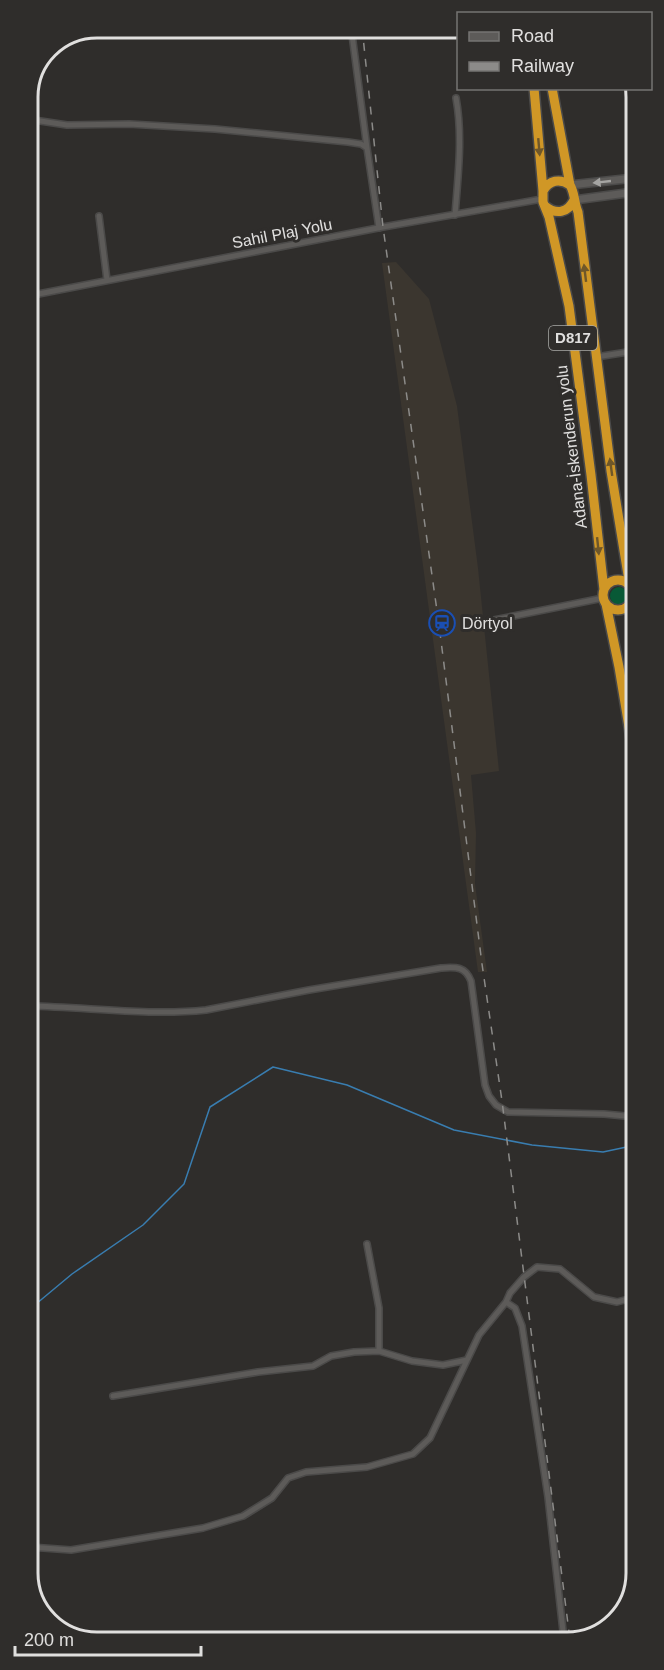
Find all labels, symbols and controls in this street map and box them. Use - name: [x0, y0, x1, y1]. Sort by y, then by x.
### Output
- legend: [457, 12, 652, 90]
- text: Road: [511, 26, 554, 46]
- text: Railway: [511, 56, 574, 76]
- one-way arrow: [534, 137, 544, 156]
- one-way arrow: [592, 177, 611, 187]
- street label: Sahil Plaj Yolu: [231, 215, 333, 252]
- one-way arrow: [581, 264, 590, 283]
- road number: D817: [549, 326, 597, 350]
- street label: Adana-İskenderun yolu: [552, 364, 590, 530]
- one-way arrow: [606, 457, 615, 476]
- one-way arrow: [593, 537, 603, 556]
- station icon: Dörtyol: [427, 608, 457, 638]
- place label: Dörtyol: [462, 615, 513, 632]
- scale bar: [15, 1619, 201, 1657]
- text: 200 m: [24, 1630, 74, 1650]

